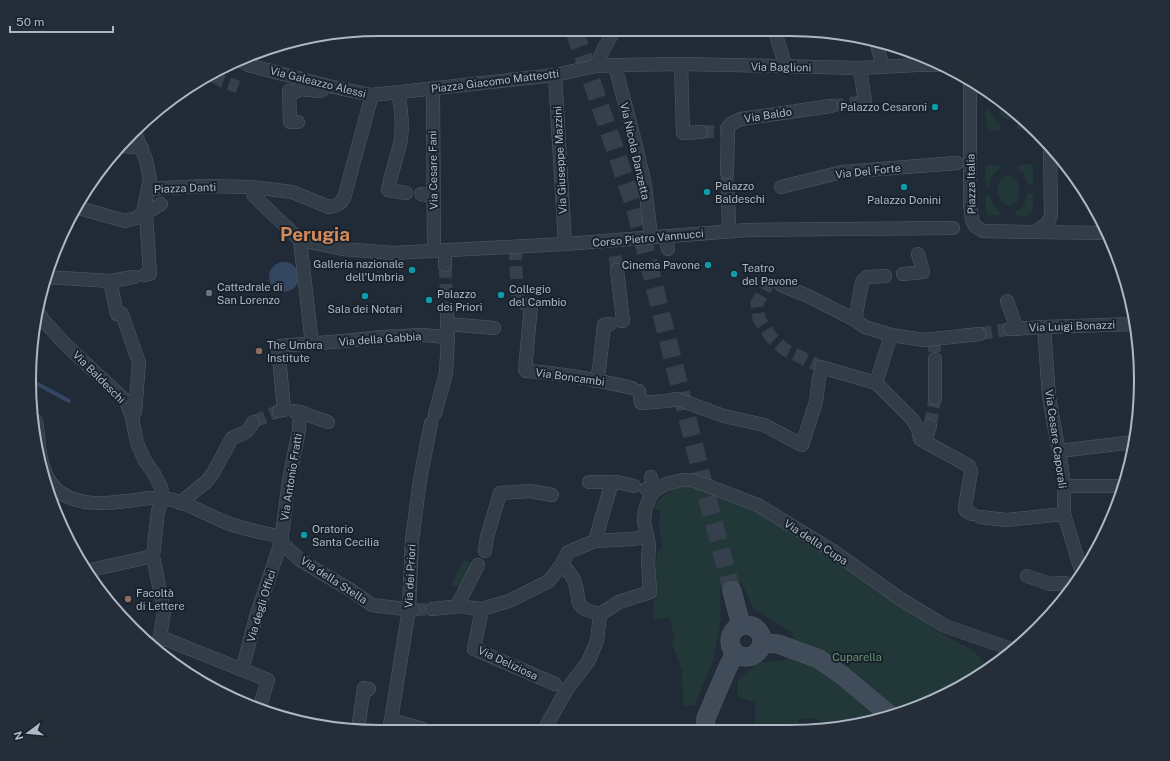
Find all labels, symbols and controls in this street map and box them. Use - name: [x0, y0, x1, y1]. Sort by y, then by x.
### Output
- scale bar: [10, 8, 113, 34]
- text: 50 m: [16, 15, 44, 29]
- street label: Via Baglioni: [751, 60, 811, 74]
- street label: Via Galeazzo Alessi: [269, 64, 367, 100]
- street label: Piazza Giacomo Matteotti: [430, 67, 560, 95]
- street label: Via Nicola Danzetta: [618, 101, 652, 201]
- place label: Palazzo Cesaroni: [840, 101, 927, 113]
- marker: Palazzo Cesaroni: [930, 102, 940, 112]
- street label: Via Baldo: [743, 105, 793, 125]
- street label: Via Giuseppe Mazzini: [551, 106, 569, 214]
- street label: Via Cesare Fani: [426, 130, 440, 210]
- street label: Piazza Italia: [964, 154, 978, 214]
- street label: Via Del Forte: [835, 162, 901, 180]
- place label: Palazzo Baldeschi: [715, 180, 765, 205]
- street label: Piazza Danti: [154, 181, 216, 195]
- marker: Palazzo Donini: [899, 182, 909, 192]
- marker: Palazzo Baldeschi: [702, 187, 712, 197]
- place label: Palazzo Donini: [867, 194, 941, 206]
- district label: Perugia: [280, 223, 350, 245]
- street label: Corso Pietro Vannucci: [592, 227, 704, 249]
- place label: Galleria nazionale dell'Umbria: [313, 258, 404, 283]
- place label: Cinema Pavone: [622, 259, 700, 271]
- marker: Cinema Pavone: [703, 260, 713, 270]
- place label: Teatro del Pavone: [742, 262, 798, 287]
- marker: Galleria nazionale dell'Umbria: [407, 265, 417, 275]
- marker: Teatro del Pavone: [729, 269, 739, 279]
- place label: Cattedrale di San Lorenzo: [217, 281, 282, 306]
- place label: Collegio del Cambio: [509, 283, 566, 308]
- marker: Cattedrale di San Lorenzo: [204, 288, 214, 298]
- place label: Palazzo dei Priori: [437, 288, 482, 313]
- marker: Collegio del Cambio: [496, 290, 506, 300]
- marker: Sala dei Notari: [360, 291, 370, 301]
- marker: Palazzo dei Priori: [424, 295, 434, 305]
- place label: Sala dei Notari: [327, 303, 403, 315]
- street label: Via Luigi Bonazzi: [1029, 319, 1115, 333]
- street label: Via della Gabbia: [338, 330, 422, 348]
- place label: The Umbra Institute: [267, 339, 323, 364]
- marker: The Umbra Institute: [254, 346, 264, 356]
- street label: Via Baldeschi: [70, 348, 128, 406]
- street label: Via Boncambi: [535, 366, 605, 388]
- street label: Via Cesare Caporali: [1043, 389, 1069, 489]
- street label: Via Antonio Fratti: [278, 432, 304, 522]
- street label: Via della Cupa: [782, 517, 850, 567]
- place label: Oratorio Santa Cecilia: [312, 523, 379, 548]
- marker: Oratorio Santa Cecilia: [299, 530, 309, 540]
- street label: Via dei Priori: [402, 544, 418, 608]
- street label: Via della Stella: [299, 554, 369, 606]
- street label: Via degli Offici: [244, 568, 278, 644]
- place label: Facoltà di Lettere: [136, 587, 185, 612]
- marker: Facoltà di Lettere: [123, 594, 133, 604]
- street label: Via Deliziosa: [476, 644, 540, 682]
- park label: Cuparella: [832, 651, 882, 663]
- north arrow: [8, 713, 48, 753]
- text: N: [11, 730, 25, 742]

